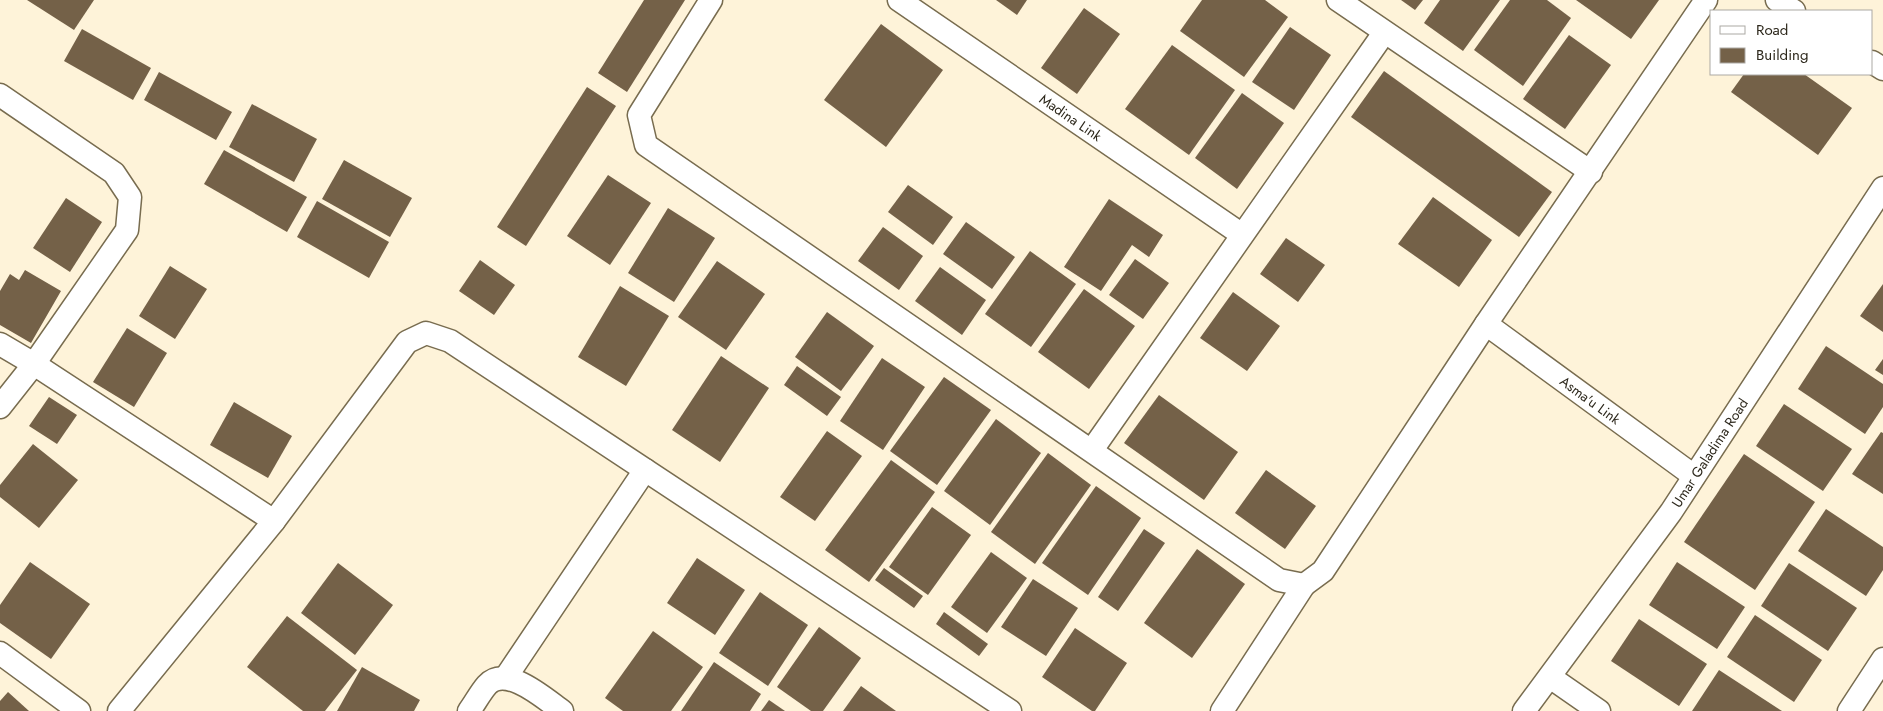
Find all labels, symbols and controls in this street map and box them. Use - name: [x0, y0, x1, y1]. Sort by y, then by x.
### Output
- legend: [1710, 10, 1873, 75]
- text: Road: [1756, 19, 1788, 41]
- text: Building: [1756, 44, 1808, 66]
- street label: Madina Link: [1036, 89, 1106, 146]
- street label: Asma'u Link: [1556, 371, 1625, 429]
- street label: Umar Galadima Road: [1667, 394, 1753, 511]

